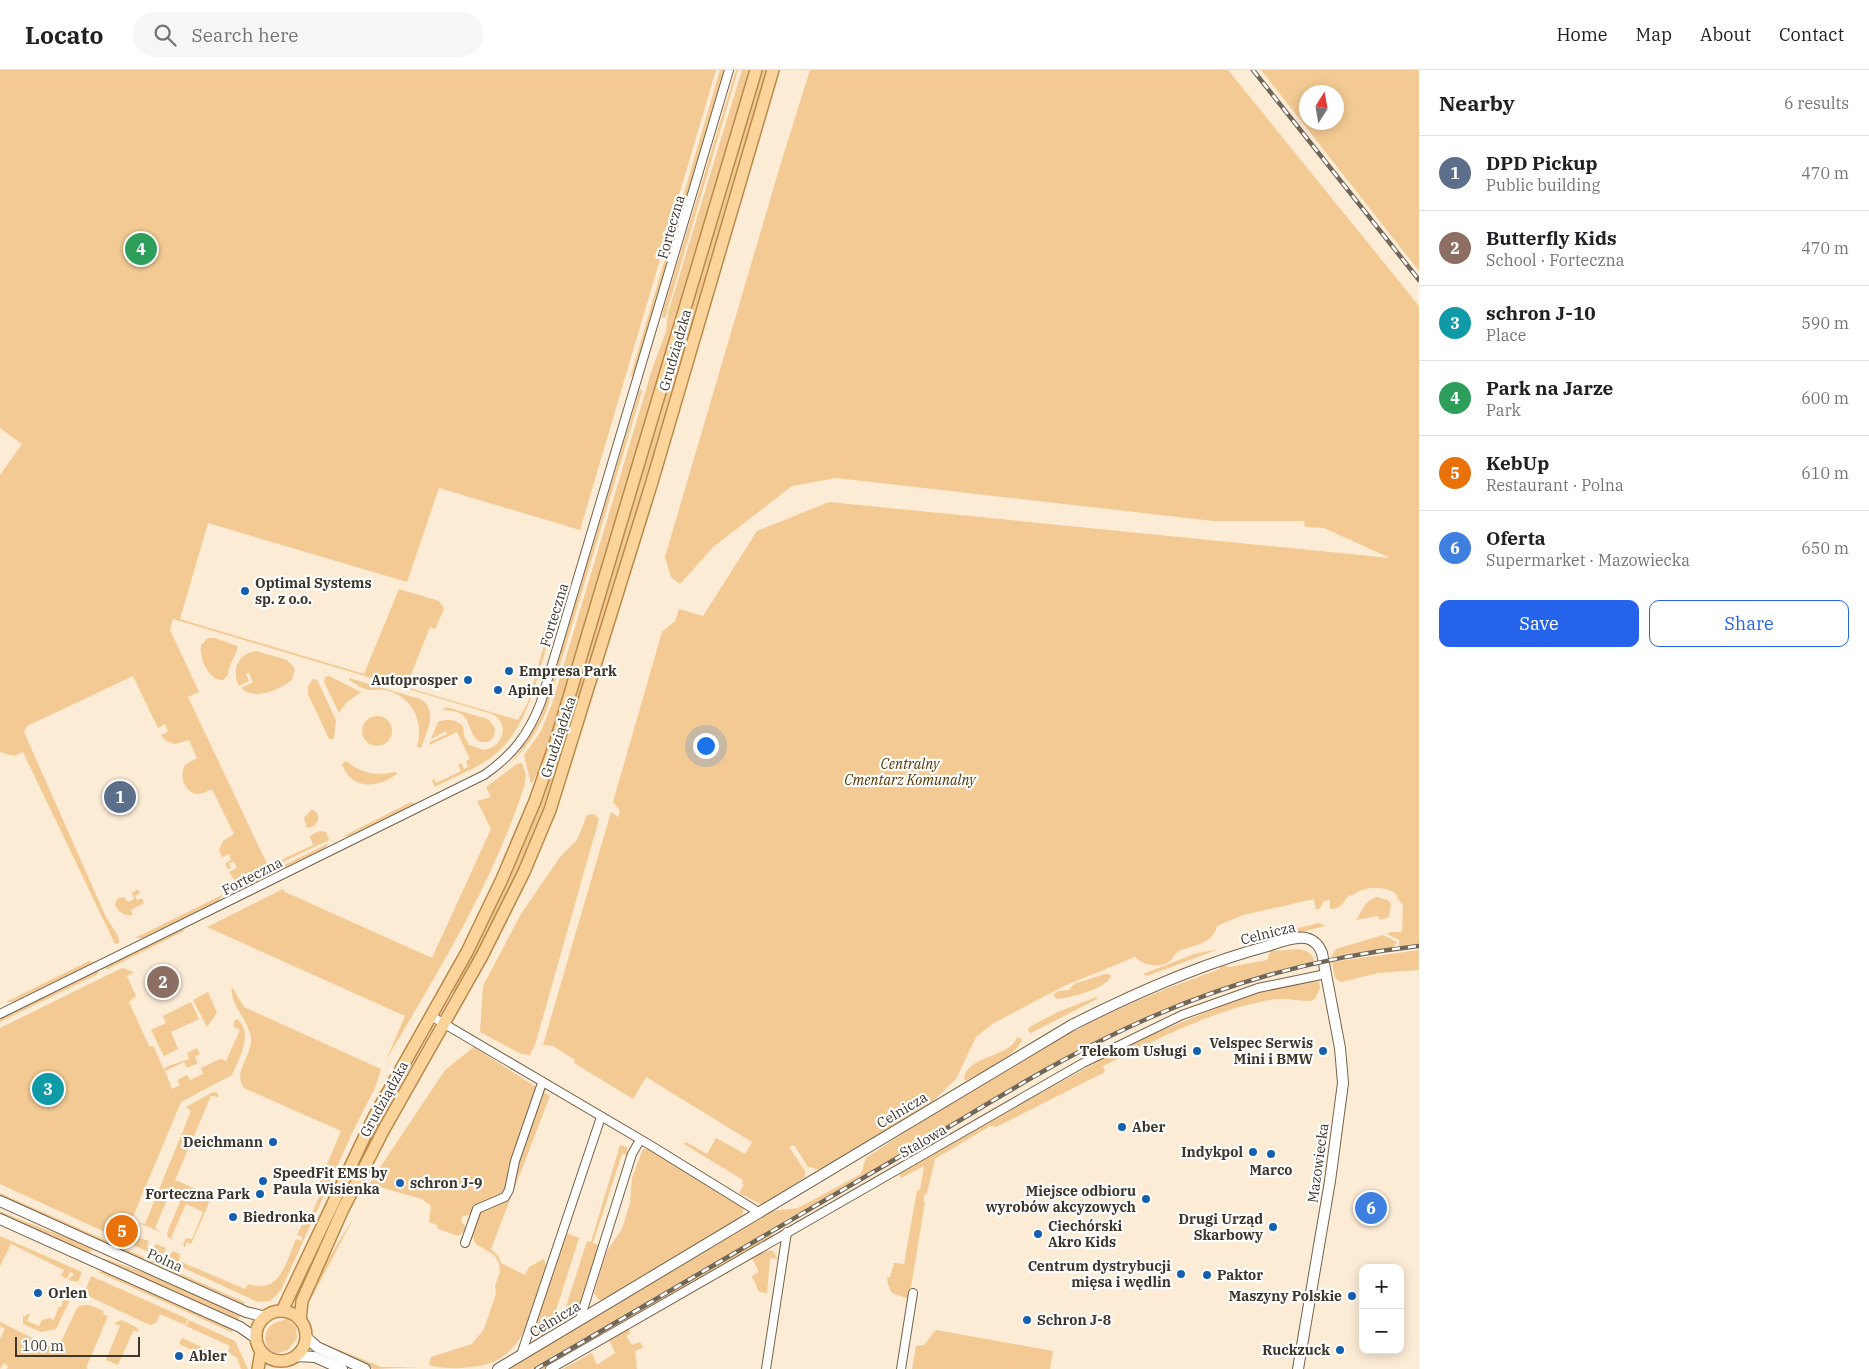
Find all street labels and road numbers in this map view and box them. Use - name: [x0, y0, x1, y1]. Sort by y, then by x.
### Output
- street label: Forteczna: [653, 193, 689, 261]
- street label: Grudziądzka: [655, 307, 695, 393]
- street label: Forteczna: [536, 581, 572, 649]
- street label: Grudziądzka: [536, 694, 580, 780]
- street label: Forteczna: [219, 853, 286, 899]
- street label: Celnicza: [1239, 917, 1298, 949]
- street label: Grudziądzka: [356, 1057, 412, 1140]
- street label: Celnicza: [873, 1088, 931, 1132]
- street label: Stalowa: [896, 1120, 950, 1162]
- street label: Mazowiecka: [1303, 1122, 1333, 1204]
- street label: Polna: [144, 1244, 186, 1276]
- street label: Celnicza: [526, 1297, 584, 1341]

